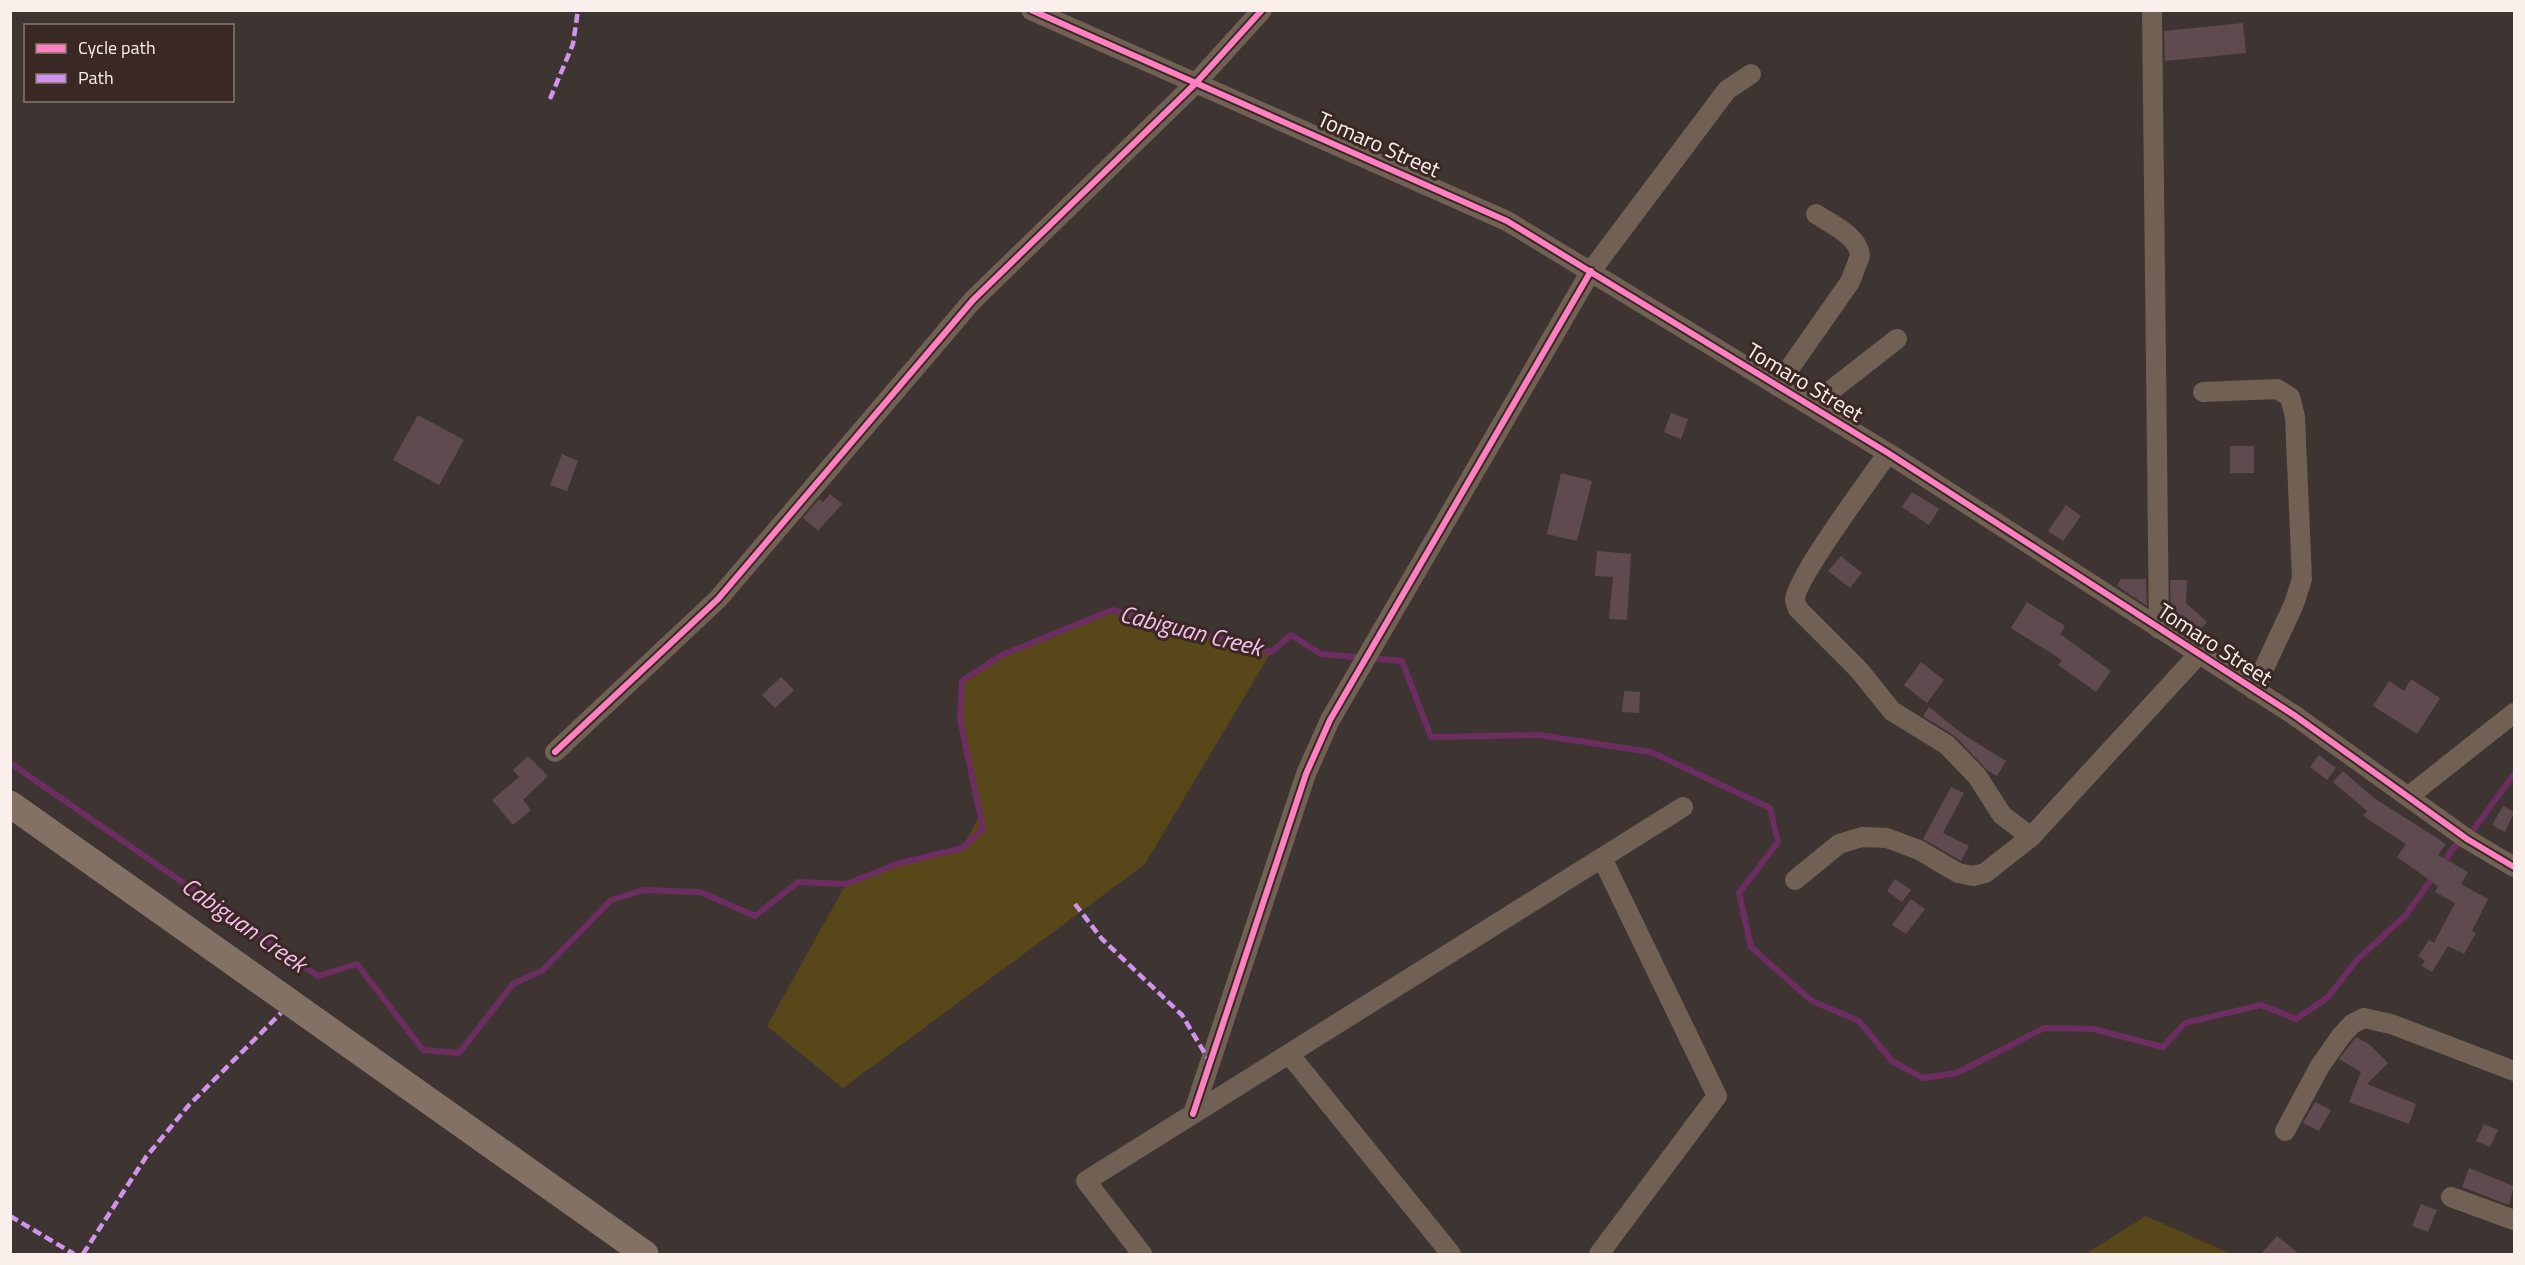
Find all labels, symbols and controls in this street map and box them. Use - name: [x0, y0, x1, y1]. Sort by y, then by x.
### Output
- legend: [24, 24, 234, 102]
- text: Cycle path: [78, 34, 156, 61]
- text: Path: [78, 64, 114, 91]
- street label: Tomaro Street: [1312, 102, 1446, 186]
- street label: Tomaro Street: [1740, 334, 1870, 430]
- street label: Tomaro Street: [2151, 594, 2279, 694]
- water label: Cabiguan Creek: [1116, 595, 1269, 666]
- water label: Cabiguan Creek: [175, 868, 317, 983]

